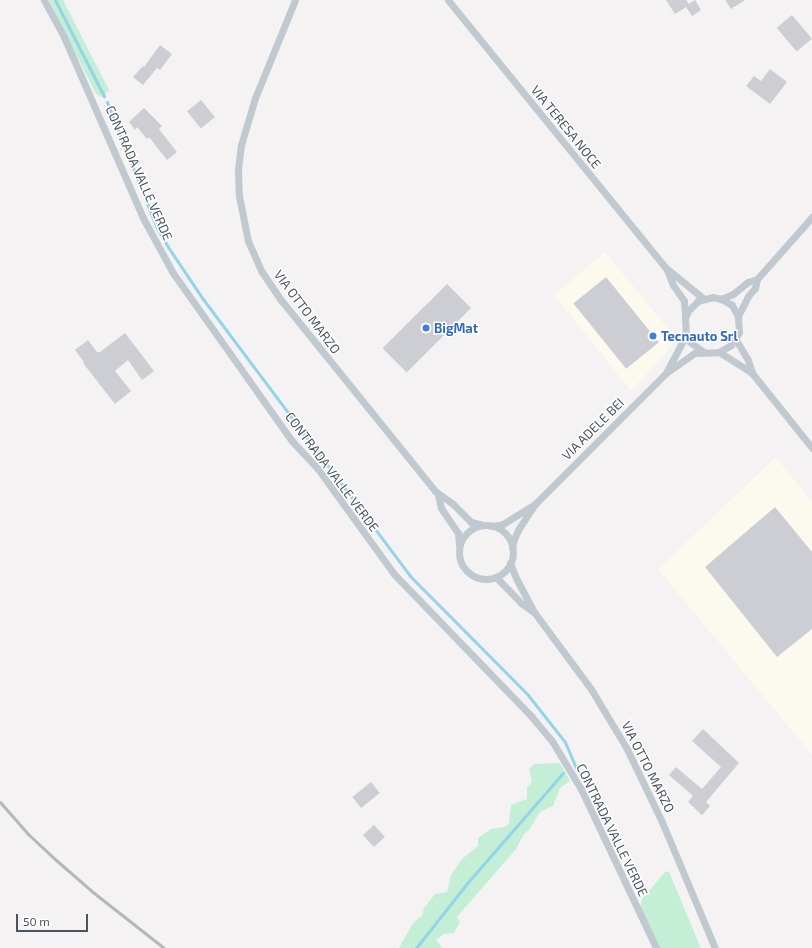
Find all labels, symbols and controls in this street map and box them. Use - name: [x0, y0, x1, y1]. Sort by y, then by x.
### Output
- street label: VIA TERESA NOCE: [527, 82, 605, 172]
- street label: CONTRADA VALLE VERDE: [102, 103, 176, 243]
- street label: VIA OTTO MARZO: [270, 267, 344, 357]
- place label: BigMat: [434, 320, 478, 336]
- marker: BigMat: [421, 323, 431, 333]
- place label: Tecnauto Srl: [661, 328, 738, 344]
- marker: Tecnauto Srl: [648, 331, 658, 341]
- street label: VIA ADELE BEI: [559, 395, 627, 463]
- street label: CONTRADA VALLE VERDE: [282, 409, 382, 535]
- street label: VIA OTTO MARZO: [618, 719, 678, 815]
- street label: CONTRADA VALLE VERDE: [573, 761, 651, 899]
- scale bar: [18, 906, 90, 932]
- text: 50 m: [23, 914, 50, 928]

